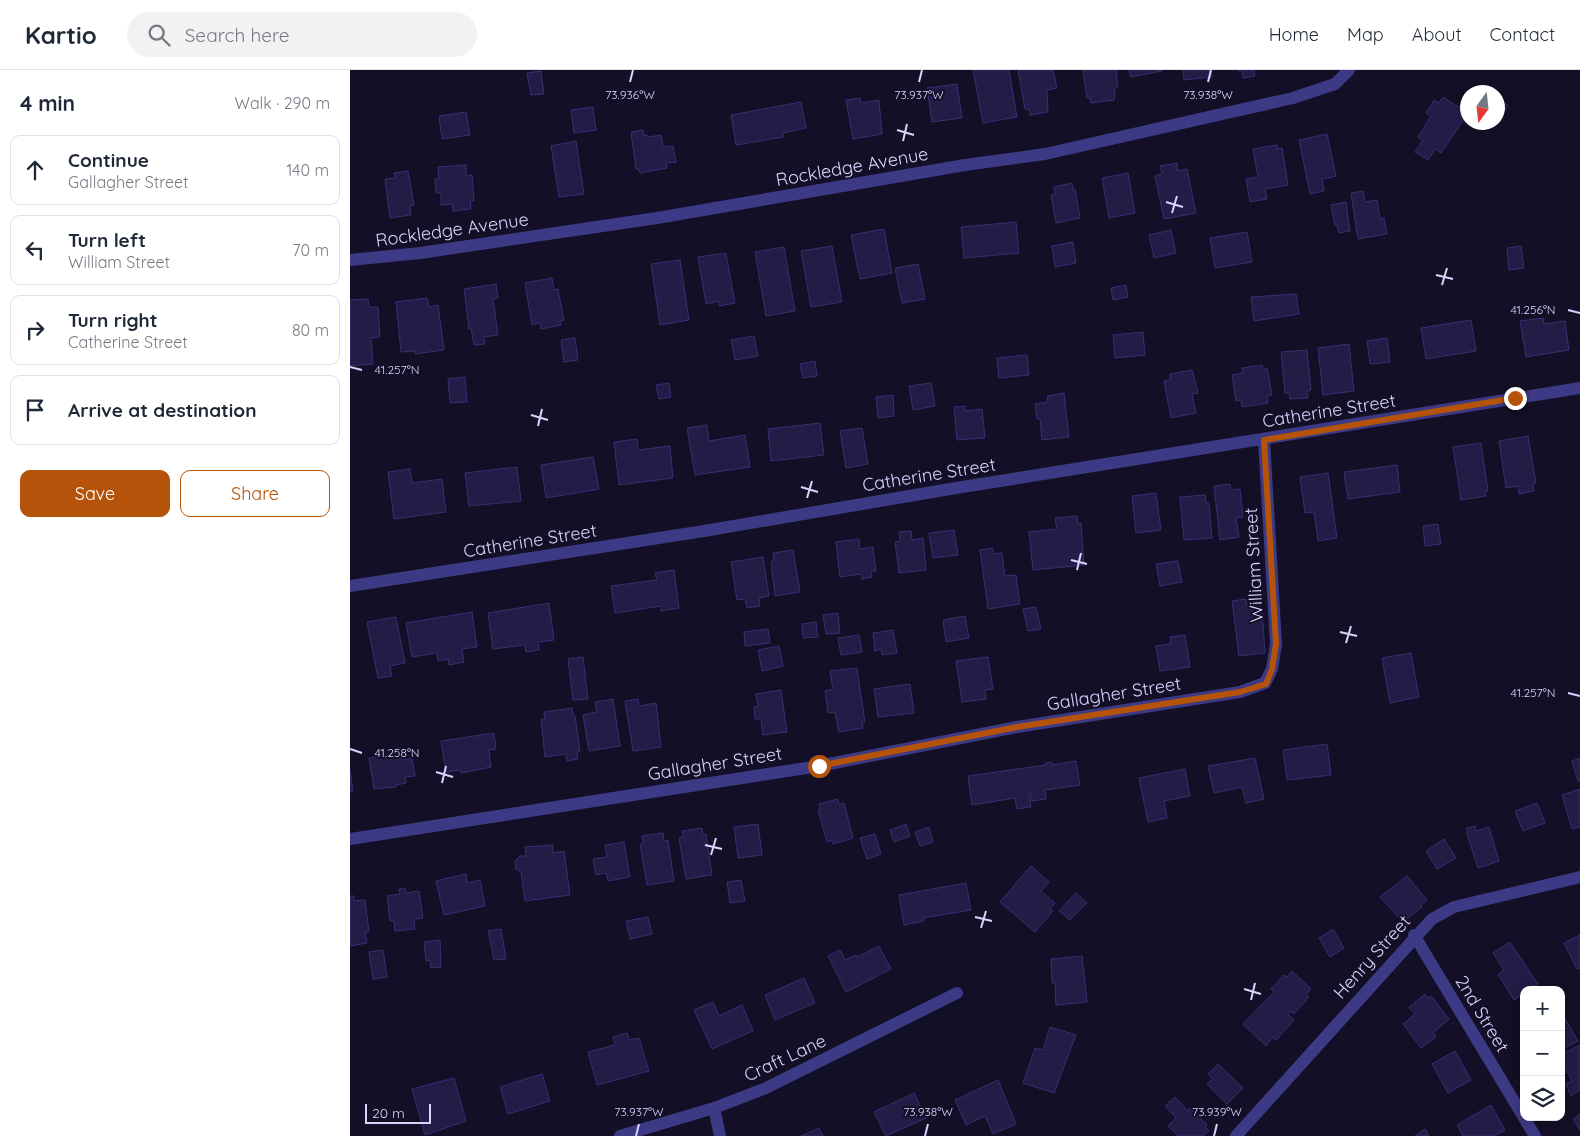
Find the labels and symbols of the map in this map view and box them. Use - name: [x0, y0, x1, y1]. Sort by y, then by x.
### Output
- north arrow: [1460, 85, 1505, 130]
- text: 73.936°W: [605, 87, 655, 102]
- text: 73.937°W: [894, 87, 944, 102]
- text: 73.938°W: [1183, 87, 1233, 102]
- street label: Rockledge Avenue: [774, 142, 930, 191]
- street label: Rockledge Avenue: [374, 207, 530, 252]
- text: 41.256°N: [1510, 302, 1556, 317]
- text: 41.257°N: [375, 362, 419, 377]
- route end: [1504, 387, 1527, 410]
- street label: Catherine Street: [1261, 389, 1397, 432]
- street label: Catherine Street: [861, 453, 997, 496]
- street label: William Street: [1239, 507, 1268, 623]
- street label: Catherine Street: [462, 519, 598, 562]
- street label: Gallagher Street: [1045, 672, 1183, 715]
- text: 41.257°N: [1511, 685, 1555, 700]
- street label: Gallagher Street: [646, 742, 784, 785]
- text: 41.258°N: [374, 745, 420, 760]
- route start: [808, 755, 831, 778]
- street label: Henry Street: [1328, 910, 1415, 1003]
- street label: 2nd Street: [1451, 971, 1514, 1056]
- street label: Craft Lane: [740, 1029, 830, 1087]
- scale bar: [365, 1101, 431, 1124]
- text: 73.937°W: [614, 1104, 664, 1119]
- text: 73.938°W: [903, 1104, 953, 1119]
- text: 73.939°W: [1192, 1104, 1242, 1119]

